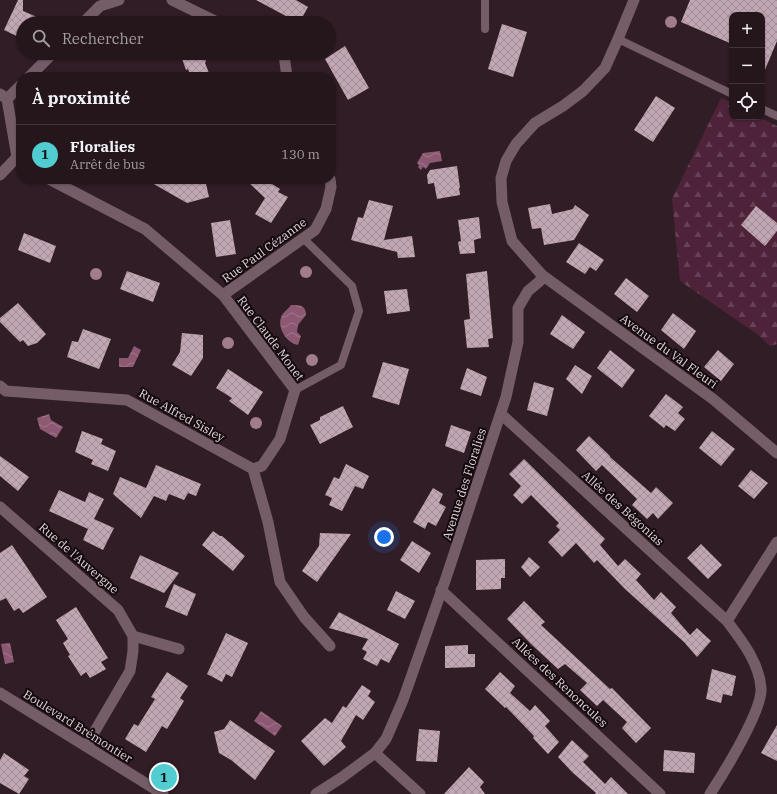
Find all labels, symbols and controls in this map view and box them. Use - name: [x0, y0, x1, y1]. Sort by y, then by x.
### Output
- map controls: [729, 12, 765, 120]
- button: +: [729, 12, 765, 48]
- search box: [16, 16, 336, 60]
- icon: search: [30, 27, 52, 49]
- text: Rechercher: [62, 29, 143, 48]
- button: −: [729, 48, 765, 84]
- button: locate: [729, 84, 765, 120]
- text: À proximité: [32, 87, 130, 109]
- text: Floralies: [70, 137, 135, 156]
- text: 1: [41, 146, 49, 163]
- text: 130 m: [281, 146, 320, 163]
- text: Arrêt de bus: [70, 156, 145, 173]
- street label: Rue Paul Cézanne: [219, 214, 309, 286]
- street label: Rue Claude Monet: [234, 293, 308, 383]
- street label: Avenue du Val Fleuri: [617, 311, 721, 391]
- street label: Rue Alfred Sisley: [137, 385, 228, 445]
- street label: Avenue des Floralies: [439, 426, 489, 542]
- street label: Allée des Bégonias: [579, 467, 667, 549]
- street label: Rue de l'Auvergne: [36, 519, 122, 597]
- your location: [374, 527, 394, 547]
- street label: Allées des Renoncules: [509, 634, 611, 730]
- street label: Boulevard Brémontier: [21, 686, 136, 766]
- pin: 1: [151, 762, 177, 792]

